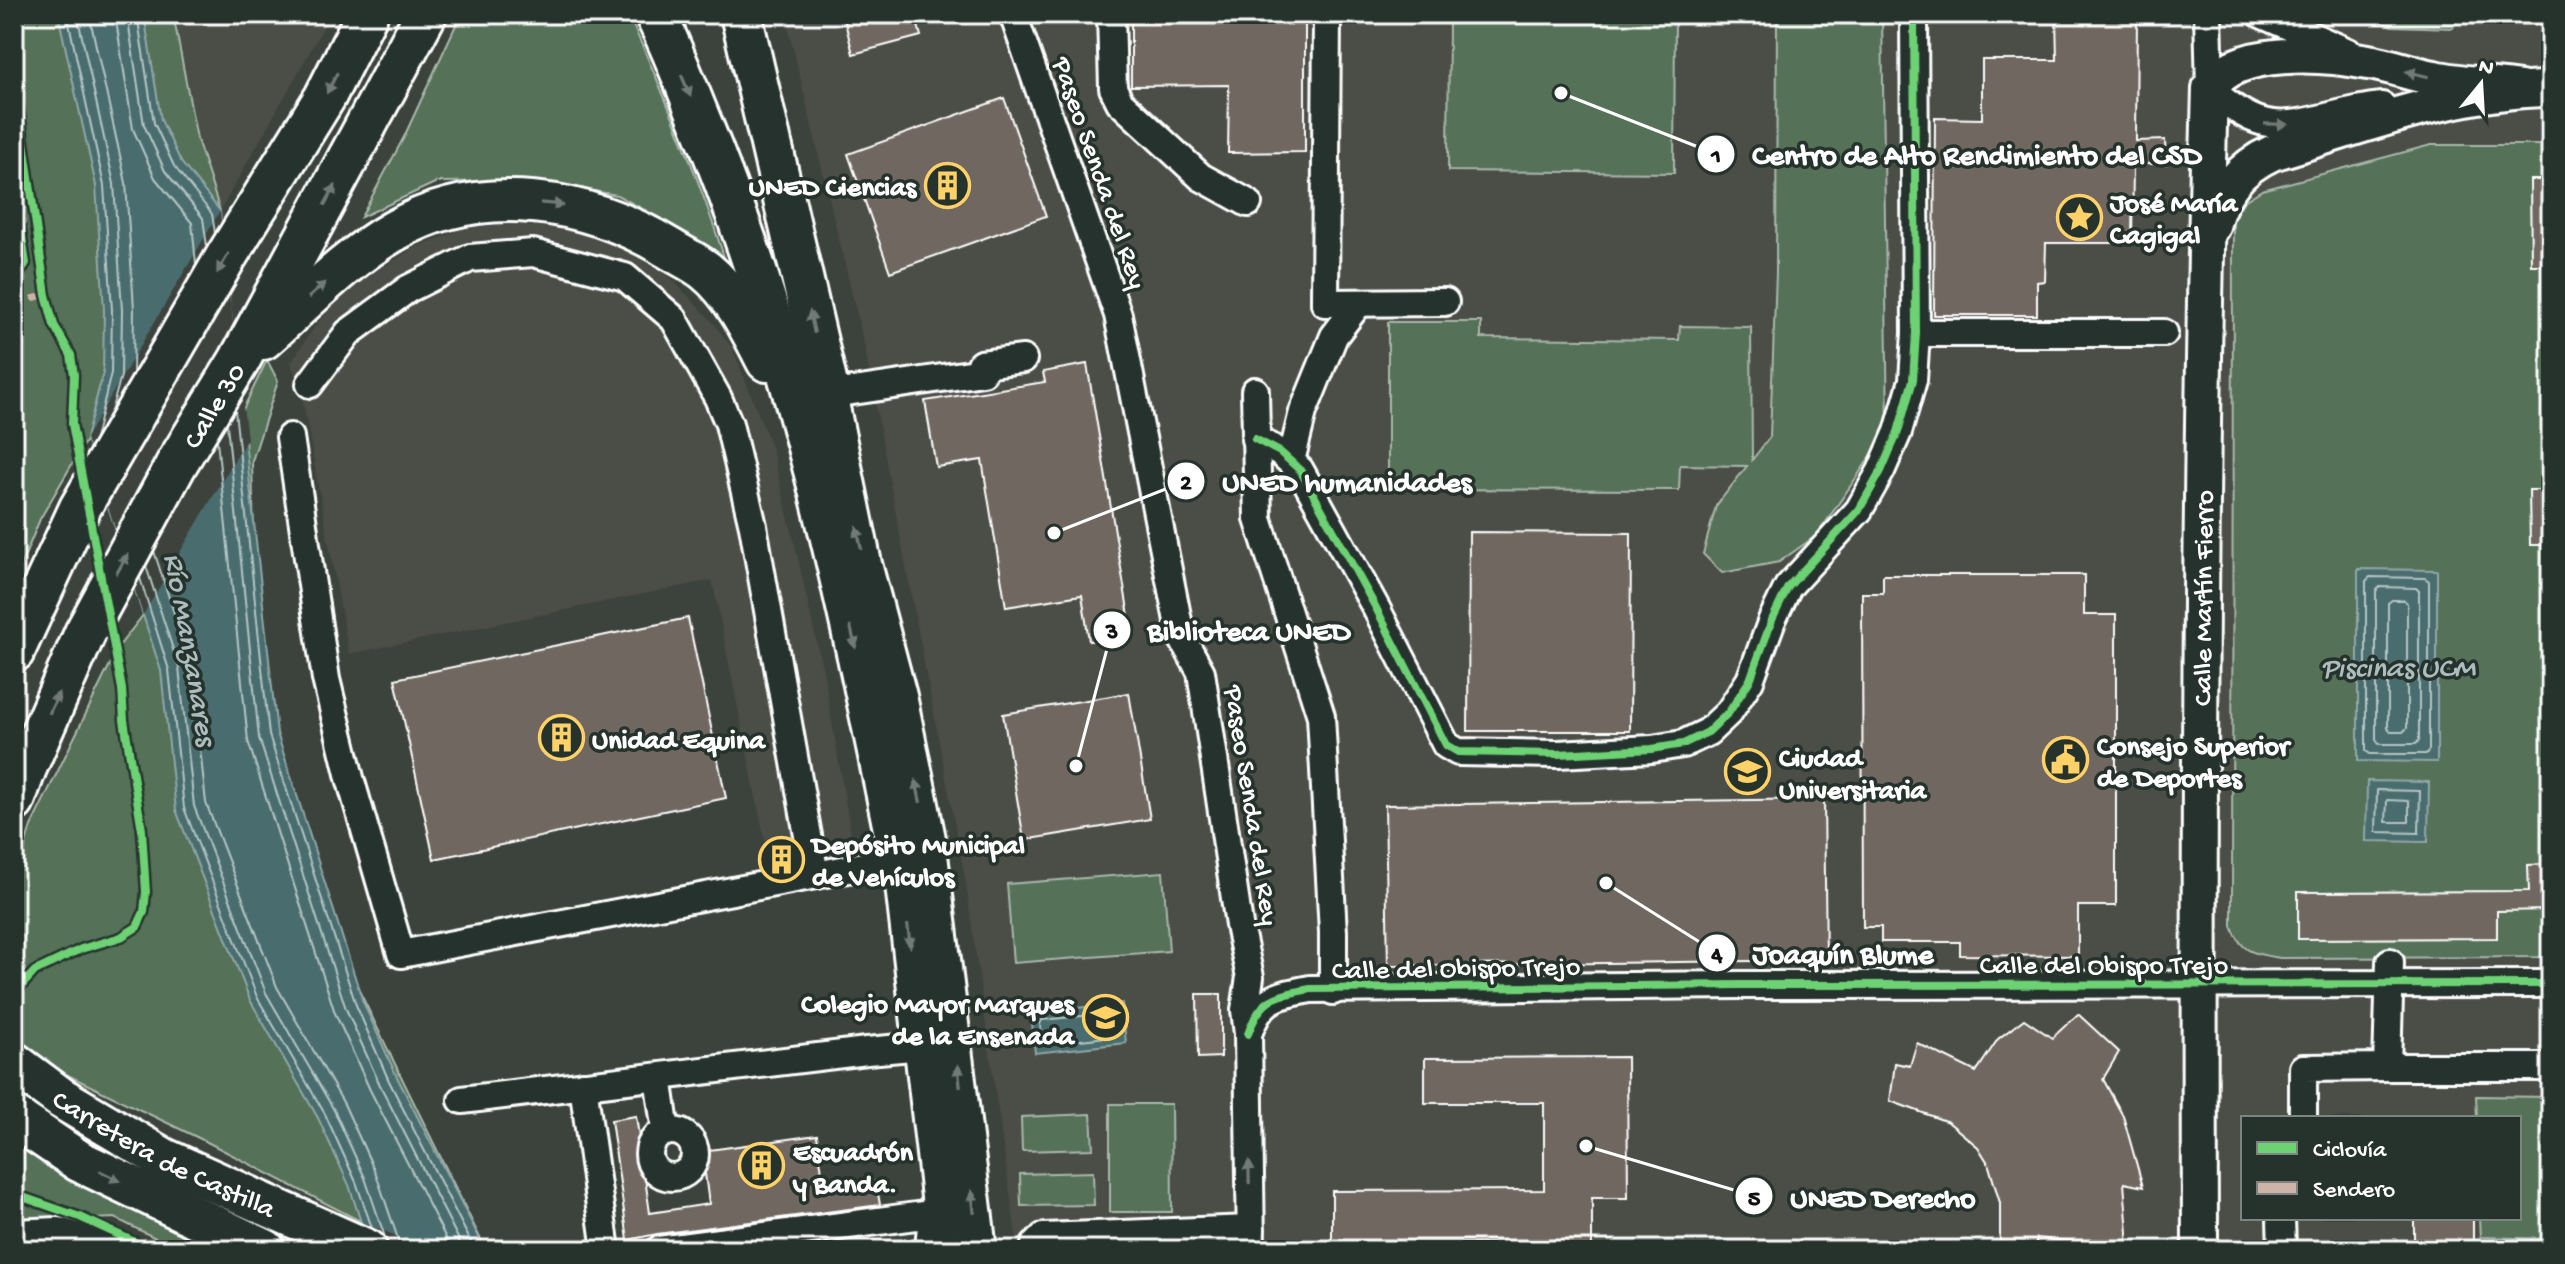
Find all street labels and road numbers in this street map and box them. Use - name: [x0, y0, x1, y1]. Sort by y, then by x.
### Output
- street label: Paseo Senda del Rey: [1042, 52, 1153, 294]
- street label: Calle 30: [178, 358, 255, 456]
- street label: Calle Martín Fierro: [2188, 490, 2223, 706]
- street label: Paseo Senda del Rey: [1214, 682, 1285, 928]
- street label: Calle del Obispo Trejo: [1980, 951, 2228, 984]
- street label: Calle del Obispo Trejo: [1332, 952, 1581, 989]
- street label: Carretera de Castilla: [45, 1085, 281, 1228]

